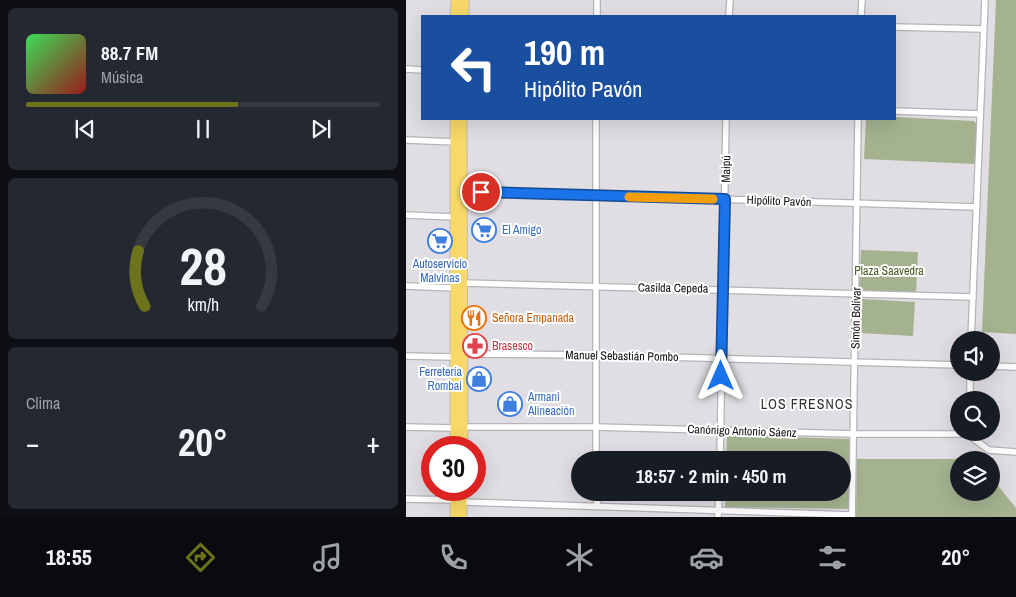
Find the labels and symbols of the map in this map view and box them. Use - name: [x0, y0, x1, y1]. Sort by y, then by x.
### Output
- street label: Maipú: [718, 155, 734, 183]
- pin: [460, 171, 502, 213]
- street label: Hipólito Pavón: [746, 192, 812, 210]
- supermarket icon: El Amigo: [471, 217, 497, 243]
- place label: El Amigo: [502, 222, 541, 238]
- supermarket icon: Autoservicio Malvinas: [427, 228, 453, 254]
- place label: Autoservicio Malvinas: [412, 256, 467, 286]
- park label: Plaza Saavedra: [854, 263, 924, 279]
- street label: Casilda Cepeda: [638, 279, 709, 297]
- street label: Simón Bolívar: [847, 286, 865, 349]
- restaurant icon: Señora Empanada: [461, 305, 487, 331]
- place label: Señora Empanada: [492, 310, 575, 326]
- pharmacy icon: Brasesco: [462, 333, 488, 359]
- place label: Brasesco: [492, 338, 533, 354]
- street label: Manuel Sebastián Pombo: [565, 347, 679, 365]
- position arrow: [694, 349, 746, 401]
- place label: Ferretería Rombai: [419, 364, 463, 394]
- shop icon: Ferretería Rombai: [466, 366, 492, 392]
- place label: Armani Alineación: [527, 389, 575, 419]
- shop icon: Armani Alineación: [497, 391, 523, 417]
- district label: LOS FRESNOS: [761, 395, 853, 413]
- street label: Canónigo Antonio Sáenz: [687, 421, 797, 441]
- speed limit sign: 30: [421, 436, 486, 501]

